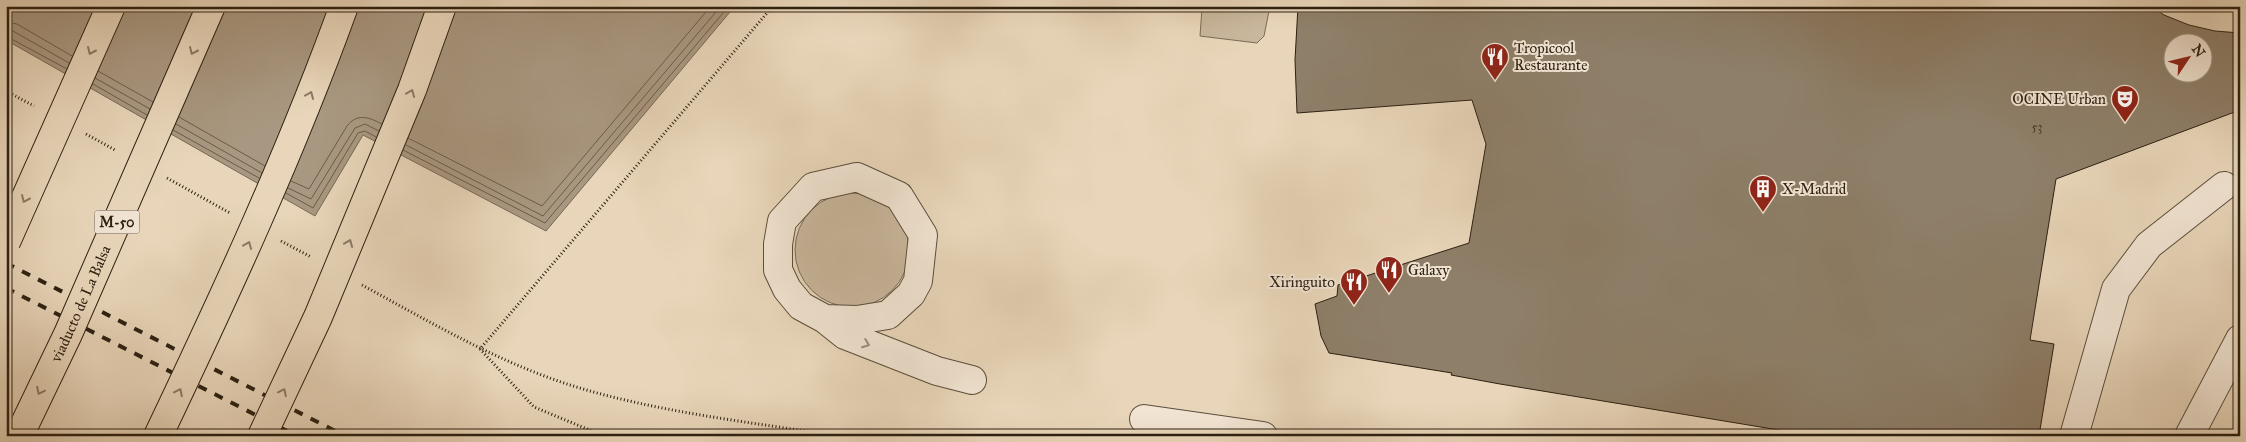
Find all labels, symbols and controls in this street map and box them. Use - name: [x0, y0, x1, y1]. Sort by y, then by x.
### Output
- north arrow: [2164, 32, 2214, 82]
- place label: Tropicool Restaurante: [1514, 39, 1587, 74]
- text: N: [2188, 41, 2209, 61]
- restaurant icon: Tropicool Restaurante: [1480, 42, 1510, 81]
- one-way arrow: [86, 46, 97, 55]
- one-way arrow: [188, 46, 199, 55]
- theatre icon: OCINE Urban: [2110, 84, 2140, 123]
- one-way arrow: [404, 89, 415, 98]
- place label: OCINE Urban: [2012, 90, 2106, 108]
- one-way arrow: [304, 91, 315, 100]
- house number: 53: [2032, 120, 2042, 134]
- building icon: X-Madrid: [1748, 174, 1778, 213]
- place label: X-Madrid: [1782, 180, 1847, 198]
- one-way arrow: [21, 194, 31, 203]
- road number: M-50: [94, 210, 140, 233]
- one-way arrow: [343, 239, 353, 248]
- one-way arrow: [241, 241, 252, 250]
- street label: viaducto de La Balsa: [46, 242, 115, 366]
- restaurant icon: Galaxy: [1374, 255, 1404, 294]
- place label: Galaxy: [1408, 261, 1450, 279]
- restaurant icon: Xiringuito: [1339, 267, 1369, 306]
- place label: Xiringuito: [1269, 273, 1335, 291]
- one-way arrow: [861, 337, 870, 348]
- one-way arrow: [36, 386, 47, 395]
- one-way arrow: [172, 388, 183, 397]
- one-way arrow: [277, 388, 287, 397]

